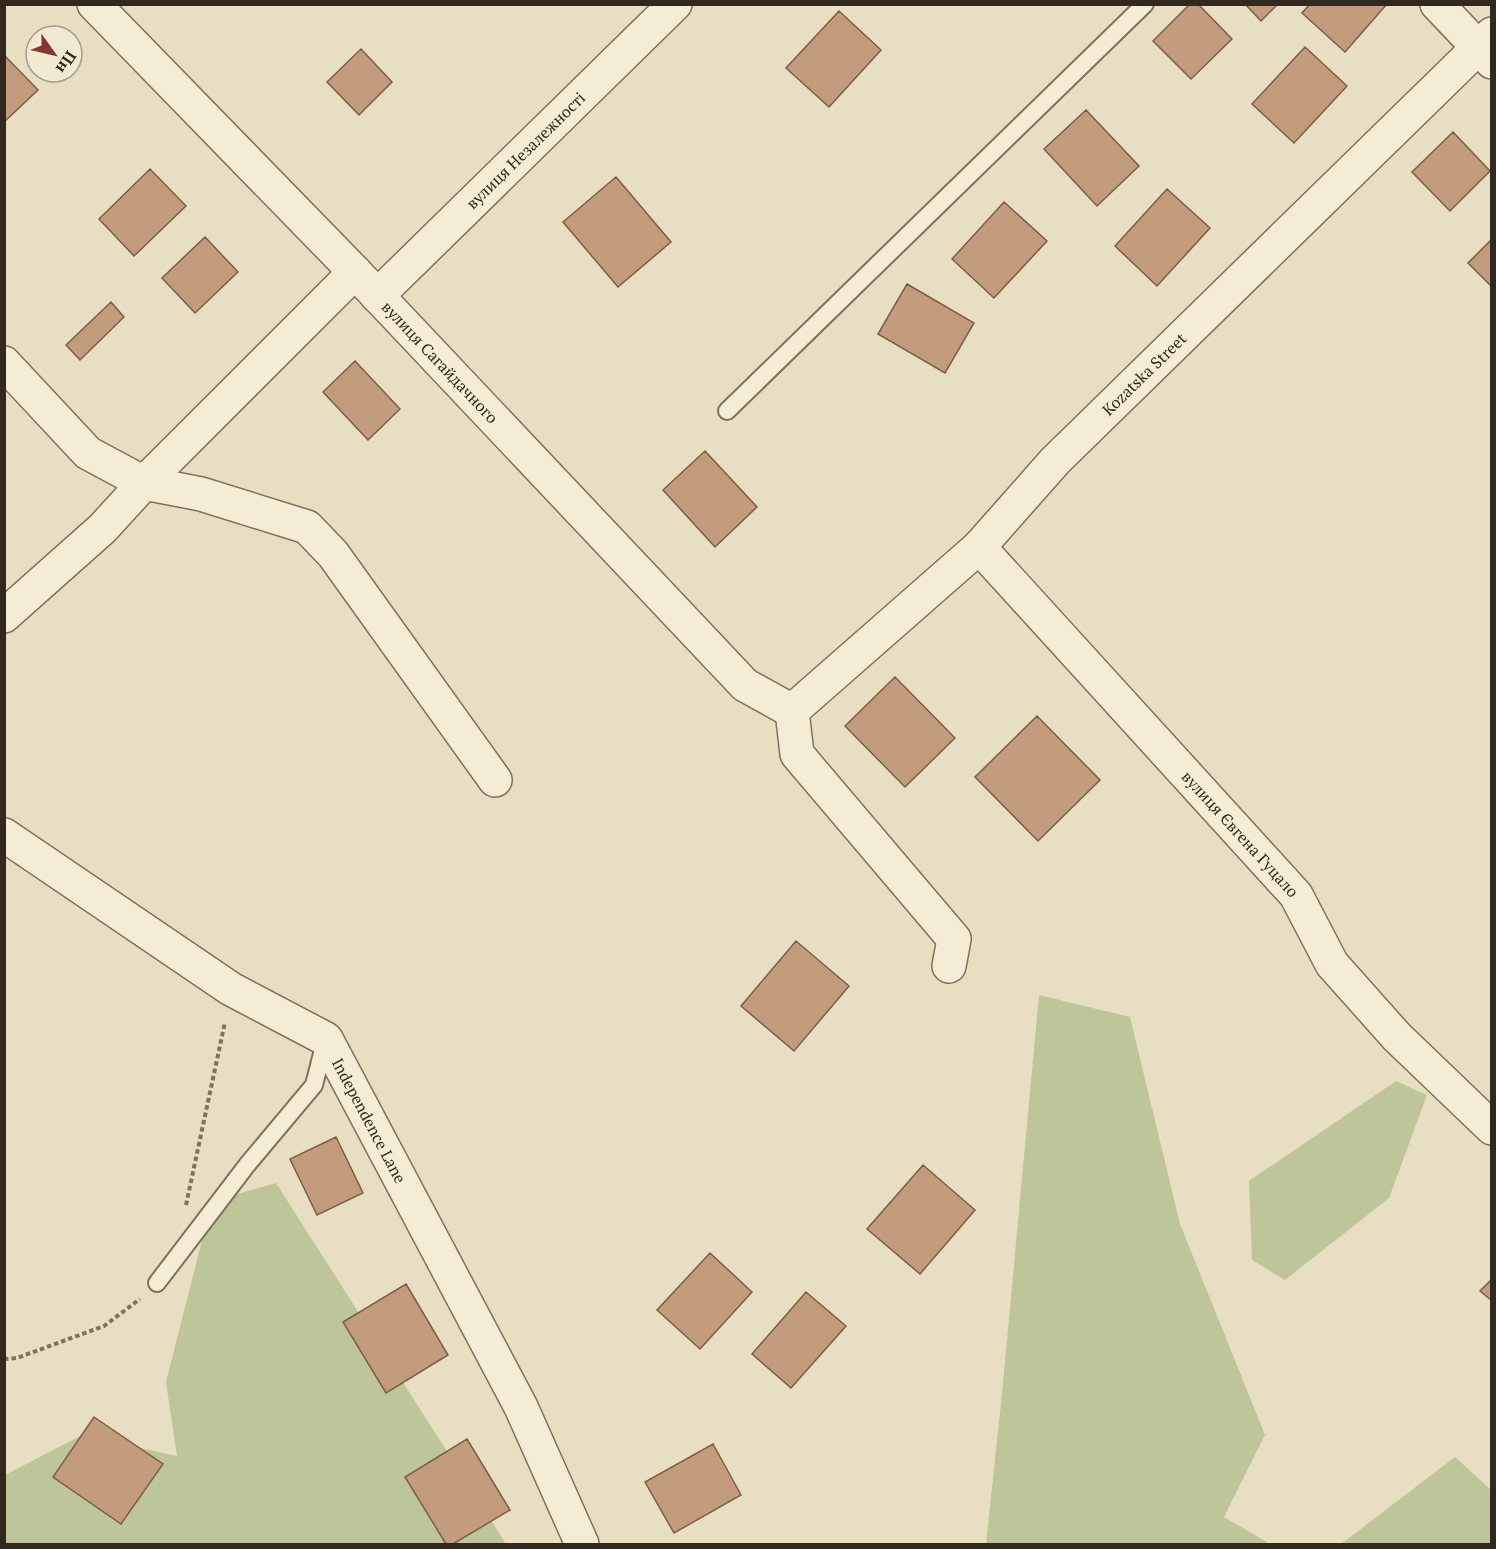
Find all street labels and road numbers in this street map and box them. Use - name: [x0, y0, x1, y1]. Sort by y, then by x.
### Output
- street label: вулиця Незалежності: [461, 87, 590, 214]
- street label: вулиця Сагайдачного: [377, 296, 503, 428]
- street label: Kozatska Street: [1097, 328, 1191, 420]
- street label: вулиця Євгена Гуцало: [1177, 766, 1304, 902]
- street label: Independence Lane: [327, 1054, 411, 1187]

